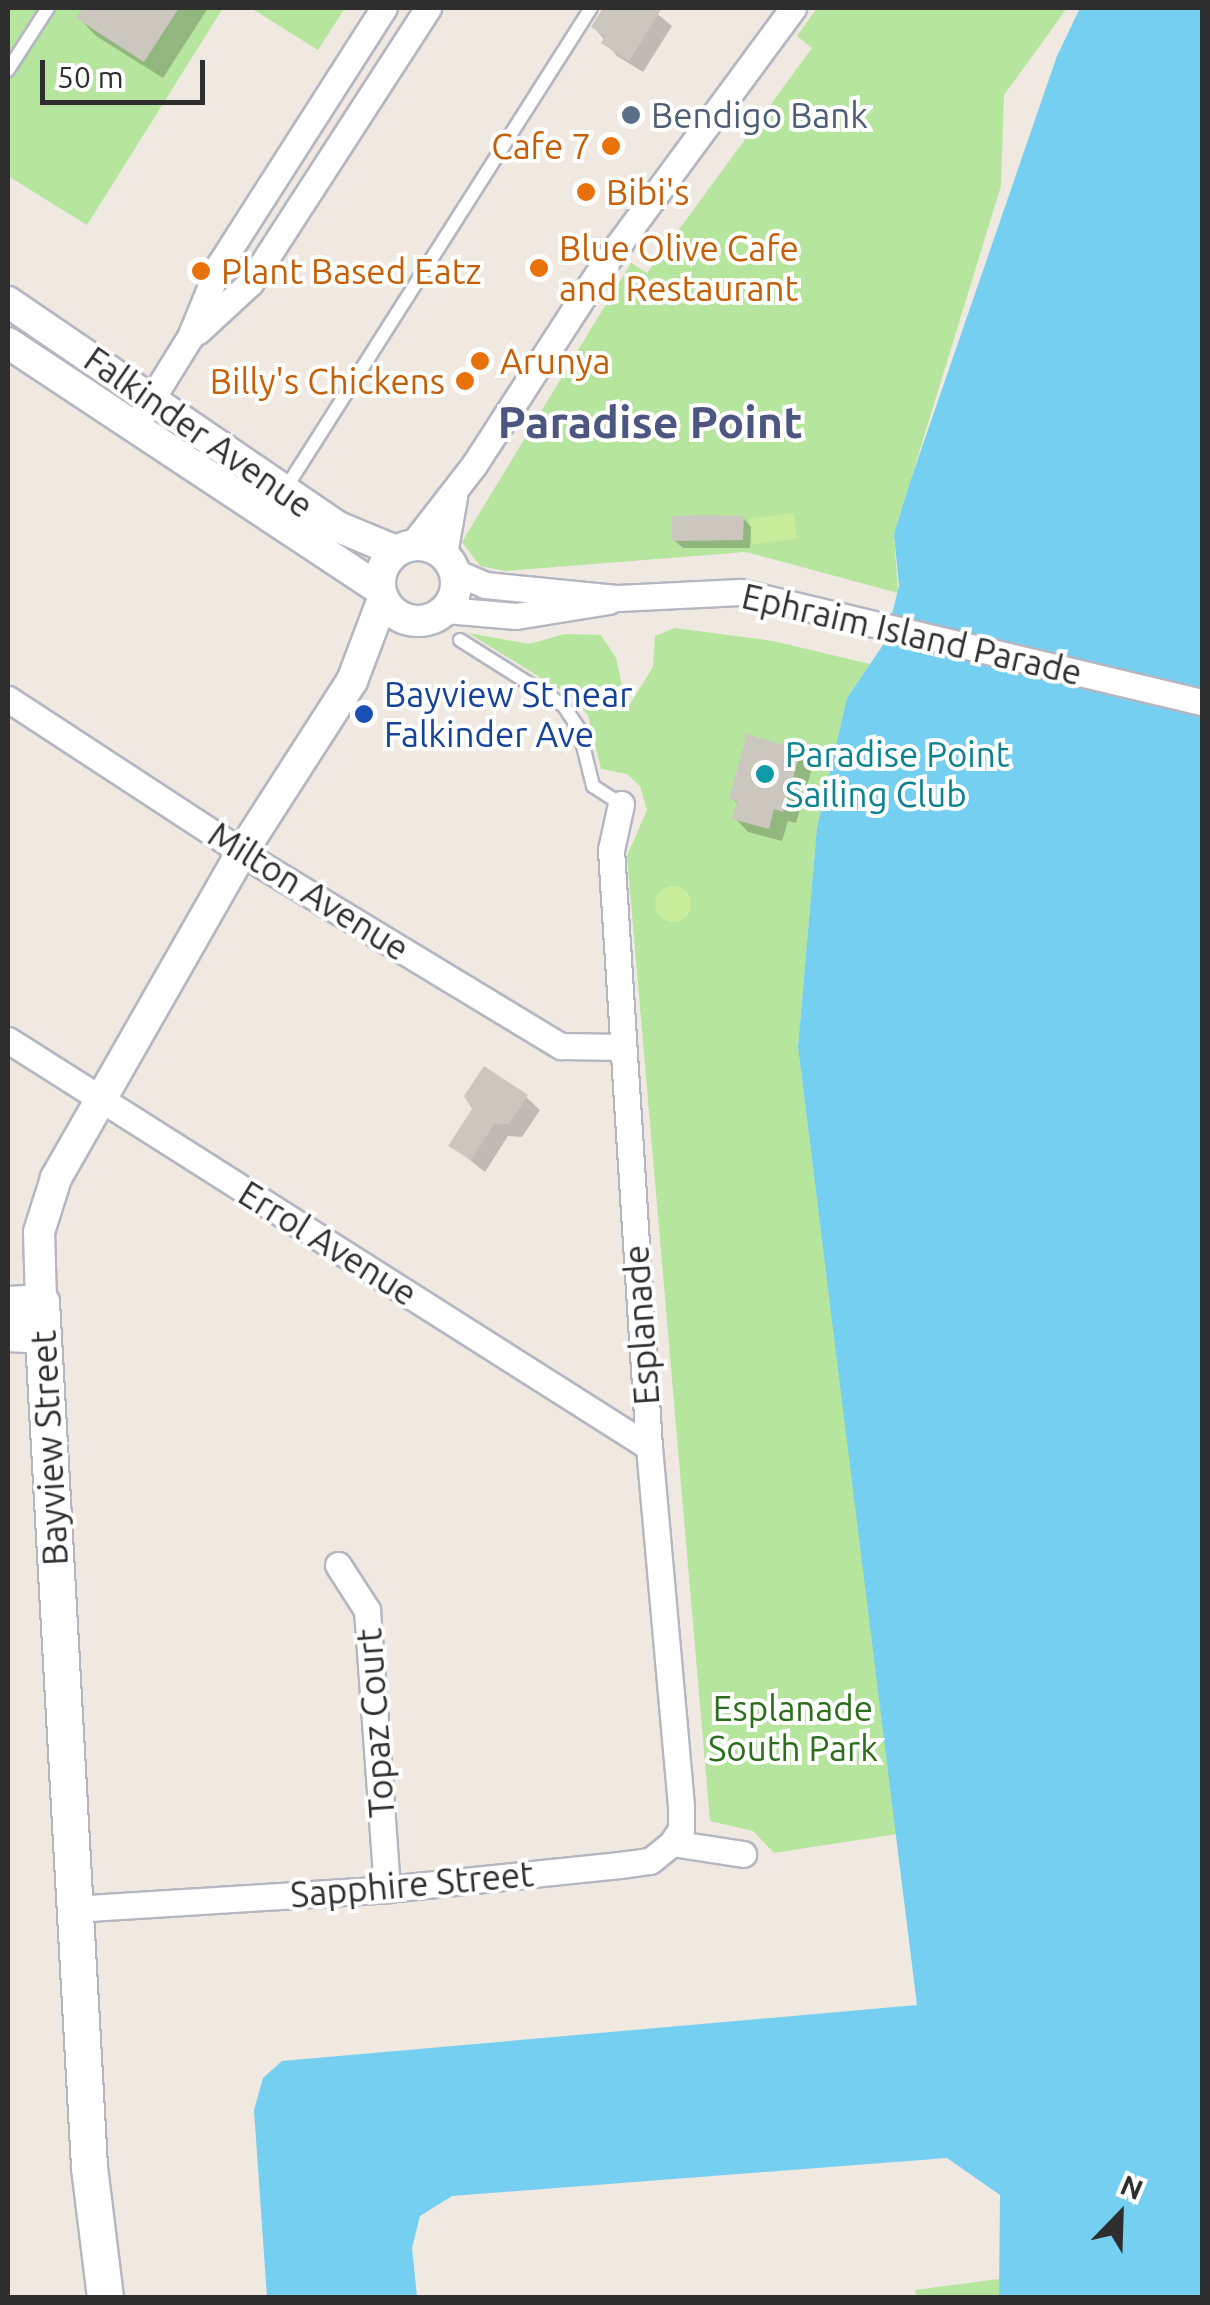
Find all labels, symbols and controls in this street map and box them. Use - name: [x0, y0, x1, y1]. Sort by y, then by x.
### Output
- scale bar: [45, 40, 210, 102]
- text: 50 m: [57, 60, 124, 94]
- place label: Bendigo Bank: [651, 94, 868, 136]
- marker: Bendigo Bank: [620, 104, 642, 126]
- place label: Cafe 7: [491, 125, 591, 167]
- marker: Cafe 7: [600, 135, 622, 157]
- place label: Bibi's: [606, 171, 689, 213]
- marker: Bibi's: [575, 181, 597, 203]
- place label: Blue Olive Cafe and Restaurant: [559, 227, 799, 309]
- place label: Plant Based Eatz: [221, 250, 482, 292]
- marker: Blue Olive Cafe and Restaurant: [528, 257, 550, 279]
- marker: Plant Based Eatz: [190, 260, 212, 282]
- street label: Falkinder Avenue: [77, 338, 321, 526]
- place label: Arunya: [500, 340, 611, 382]
- marker: Arunya: [469, 350, 491, 372]
- place label: Billy's Chickens: [210, 360, 445, 402]
- marker: Billy's Chickens: [454, 370, 476, 392]
- district label: Paradise Point: [497, 395, 803, 449]
- street label: Ephraim Island Parade: [738, 574, 1086, 694]
- place label: Bayview St near Falkinder Ave: [384, 673, 632, 755]
- marker: Bayview St near Falkinder Ave: [353, 703, 375, 725]
- place label: Paradise Point Sailing Club: [785, 733, 1010, 815]
- marker: Paradise Point Sailing Club: [754, 763, 776, 785]
- street label: Milton Avenue: [201, 813, 417, 969]
- street label: Errol Avenue: [231, 1172, 425, 1314]
- street label: Esplanade: [614, 1244, 668, 1406]
- street label: Bayview Street: [22, 1329, 76, 1567]
- street label: Topaz Court: [347, 1627, 403, 1819]
- park label: Esplanade South Park: [708, 1687, 878, 1769]
- street label: Sapphire Street: [289, 1852, 535, 1916]
- north arrow: [1070, 2165, 1170, 2265]
- text: N: [1116, 2169, 1148, 2205]

